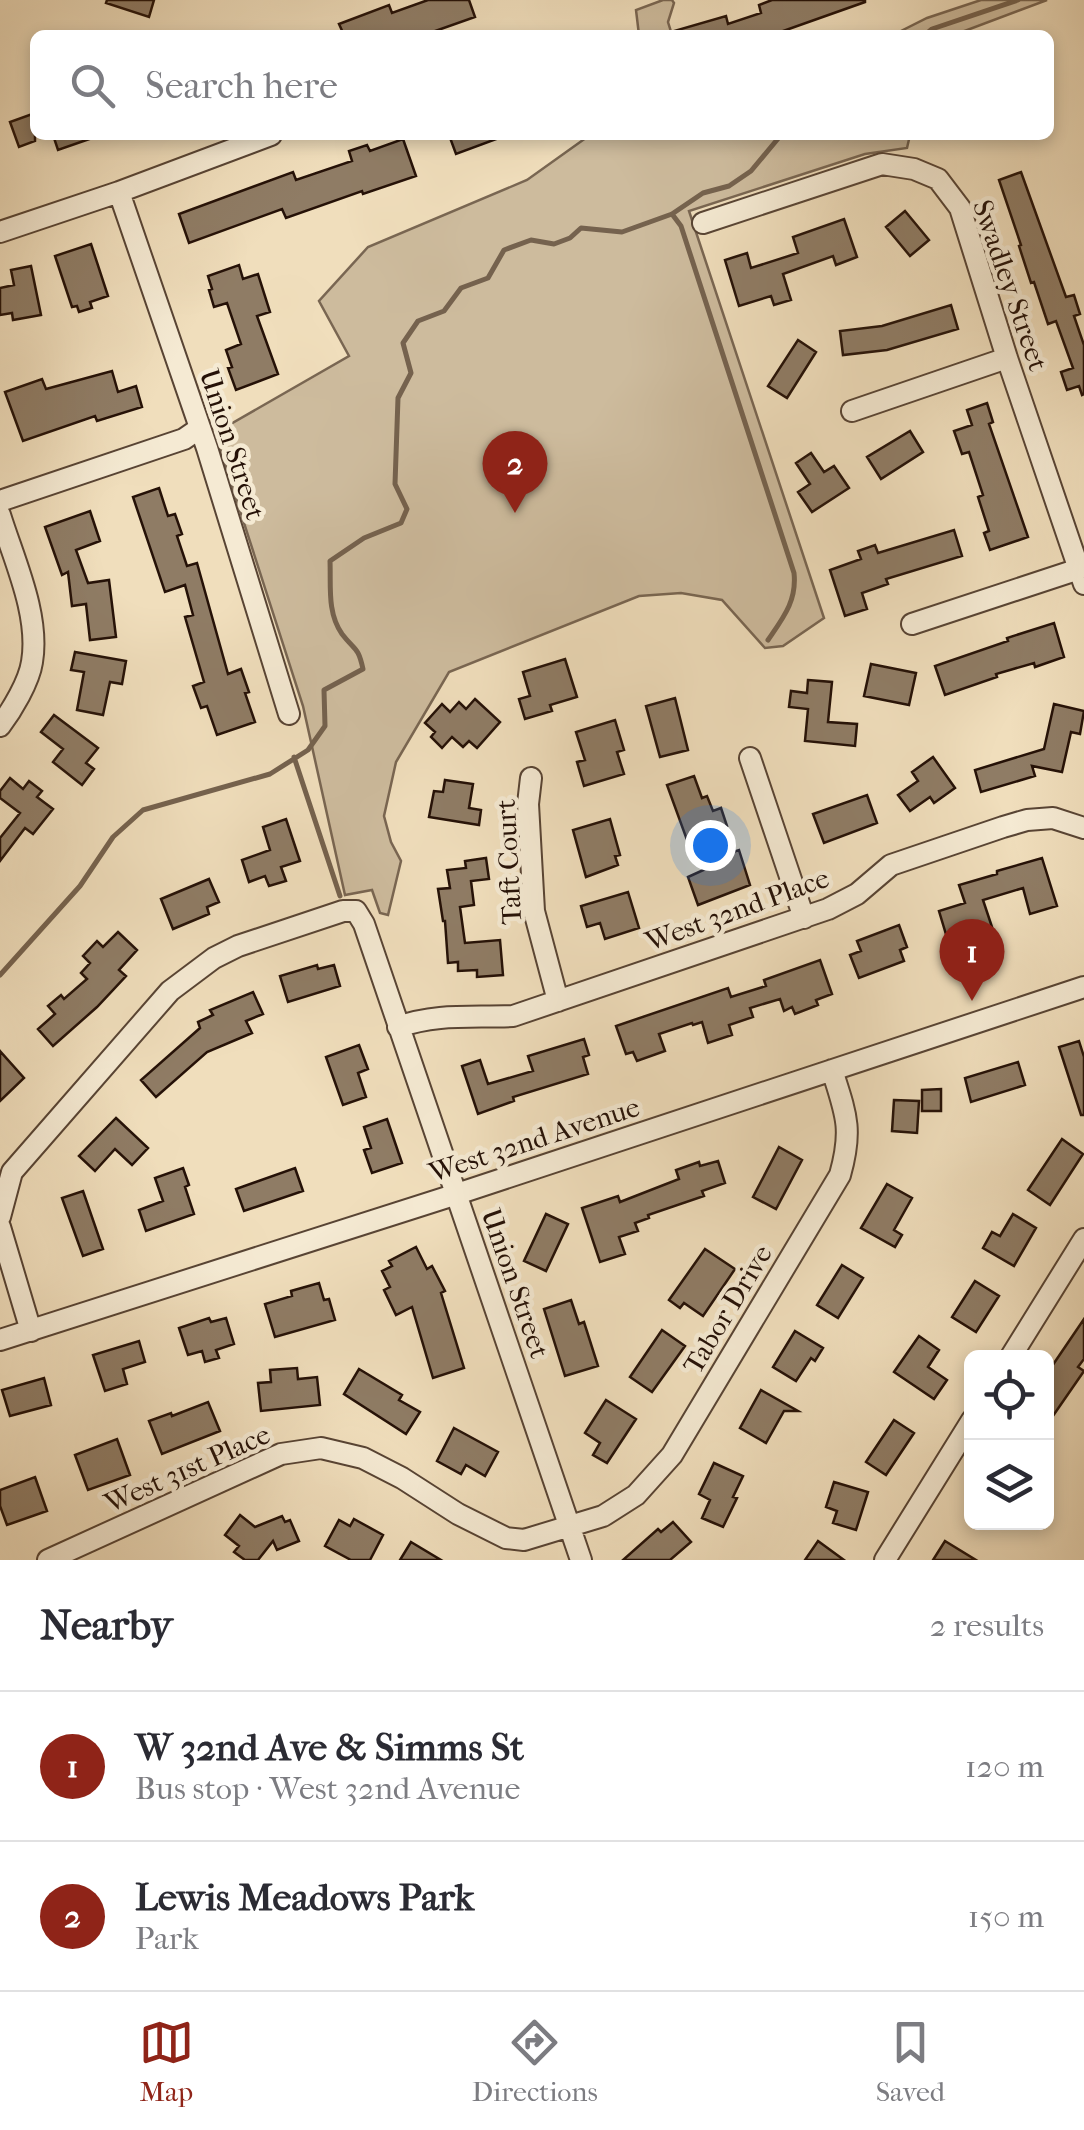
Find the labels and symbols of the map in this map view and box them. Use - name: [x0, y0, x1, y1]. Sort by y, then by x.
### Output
- street label: Swadley Street: [966, 195, 1055, 375]
- street label: Union Street: [193, 365, 272, 524]
- pin: 2: [482, 430, 548, 513]
- street label: Taft Court: [489, 799, 528, 925]
- your location: [685, 820, 736, 871]
- street label: West 32nd Place: [640, 861, 834, 958]
- pin: 1: [940, 918, 1004, 1001]
- street label: West 32nd Avenue: [424, 1090, 644, 1189]
- street label: Union Street: [474, 1204, 557, 1362]
- street label: Tabor Drive: [676, 1239, 779, 1380]
- street label: West 31st Place: [99, 1417, 275, 1520]

